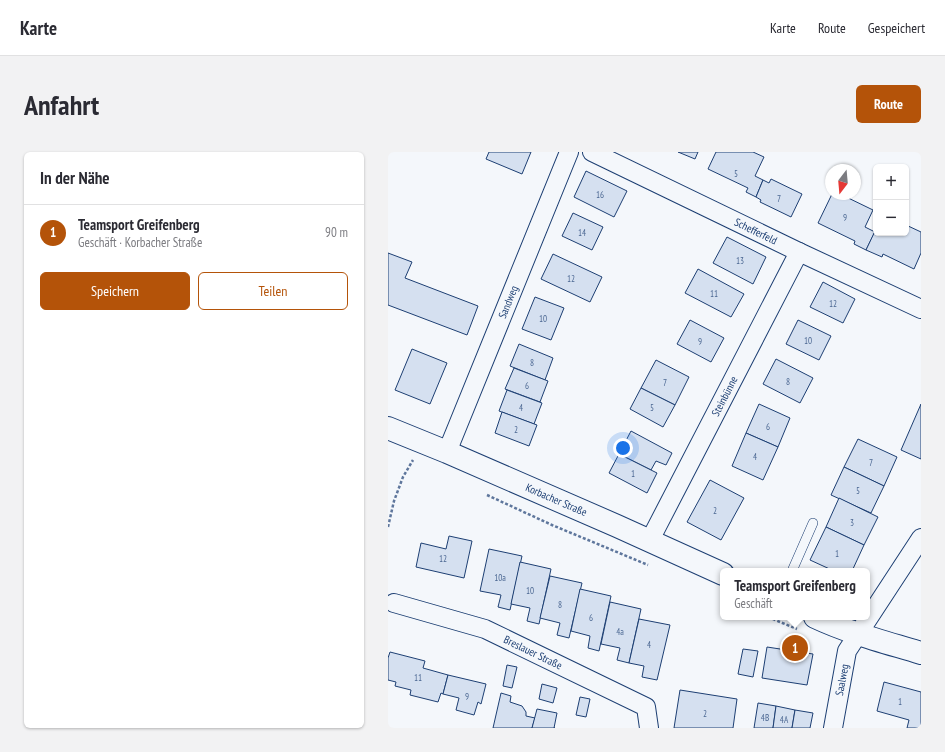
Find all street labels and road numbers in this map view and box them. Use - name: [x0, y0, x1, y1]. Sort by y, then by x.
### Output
- street label: Schefferfeld: [732, 215, 780, 248]
- street label: Sandweg: [495, 283, 521, 320]
- street label: Steinbünne: [708, 373, 741, 419]
- street label: Korbacher Straße: [523, 480, 590, 519]
- street label: Breslauer Straße: [502, 632, 565, 673]
- street label: Saalweg: [832, 663, 852, 697]

